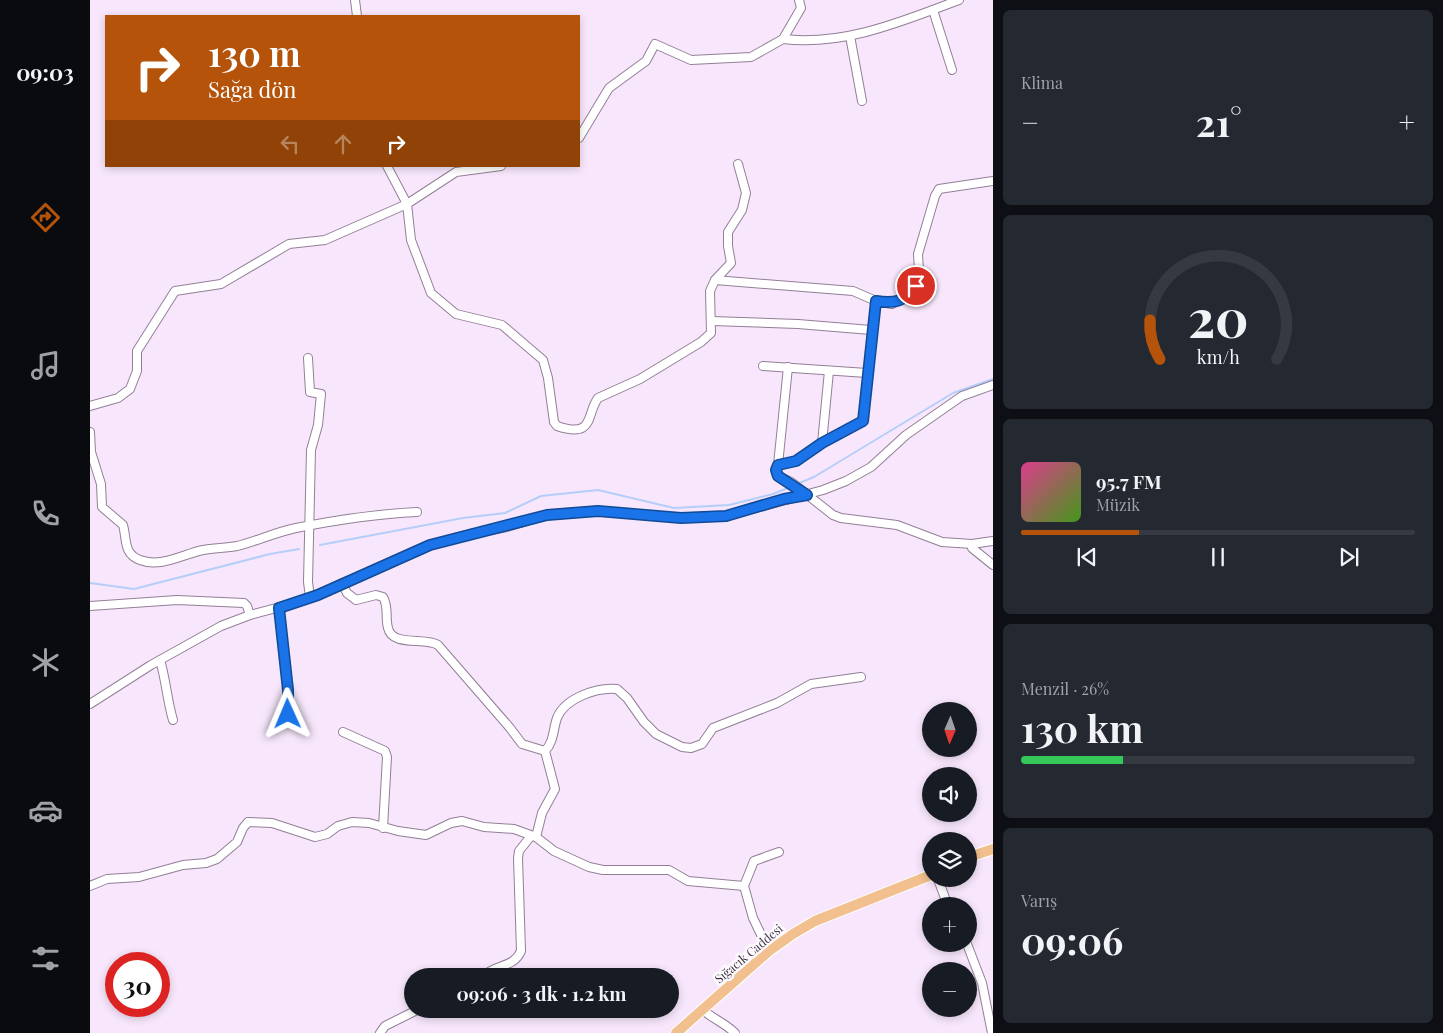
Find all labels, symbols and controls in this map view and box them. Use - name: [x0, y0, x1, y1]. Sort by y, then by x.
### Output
- text: 130 m: [208, 29, 301, 76]
- icon: right: [125, 35, 190, 100]
- text: 09:03: [16, 57, 74, 87]
- text: Klima: [1021, 72, 1063, 93]
- text: Sağa dön: [208, 74, 296, 104]
- text: 21°: [1196, 96, 1242, 147]
- text: −: [1021, 103, 1039, 140]
- text: +: [1399, 103, 1415, 140]
- icon: left: [276, 130, 304, 158]
- icon: ahead: [329, 130, 357, 158]
- icon: right: [382, 130, 410, 158]
- icon: directions: [28, 200, 63, 235]
- pin: [895, 265, 937, 307]
- icon: arrive: [902, 272, 930, 300]
- text: 20: [1188, 282, 1248, 351]
- text: km/h: [1197, 345, 1240, 368]
- icon: music: [28, 348, 63, 383]
- text: 95.7 FM: [1096, 468, 1162, 494]
- text: Müzik: [1096, 494, 1140, 515]
- icon: phone: [28, 496, 63, 531]
- icon: previous: [1073, 543, 1101, 571]
- icon: pause: [1204, 543, 1232, 571]
- icon: next: [1335, 543, 1363, 571]
- icon: climate: [28, 645, 63, 680]
- text: Menzil · 26%: [1021, 678, 1109, 699]
- position arrow: [261, 687, 313, 739]
- north arrow: [922, 702, 978, 758]
- map controls: [922, 702, 977, 1017]
- text: 130 km: [1021, 702, 1143, 753]
- button: sound: [922, 767, 977, 822]
- icon: car: [28, 793, 63, 828]
- button: layers: [922, 832, 977, 887]
- text: Varış: [1021, 890, 1057, 911]
- button: +: [922, 897, 977, 952]
- text: 09:06: [1021, 914, 1123, 965]
- street label: Sığacık Caddesi: [711, 920, 786, 986]
- icon: filters: [28, 941, 63, 976]
- speed limit sign: 30: [105, 952, 170, 1017]
- button: −: [922, 962, 977, 1017]
- text: 09:06 · 3 dk · 1.2 km: [457, 980, 626, 1006]

